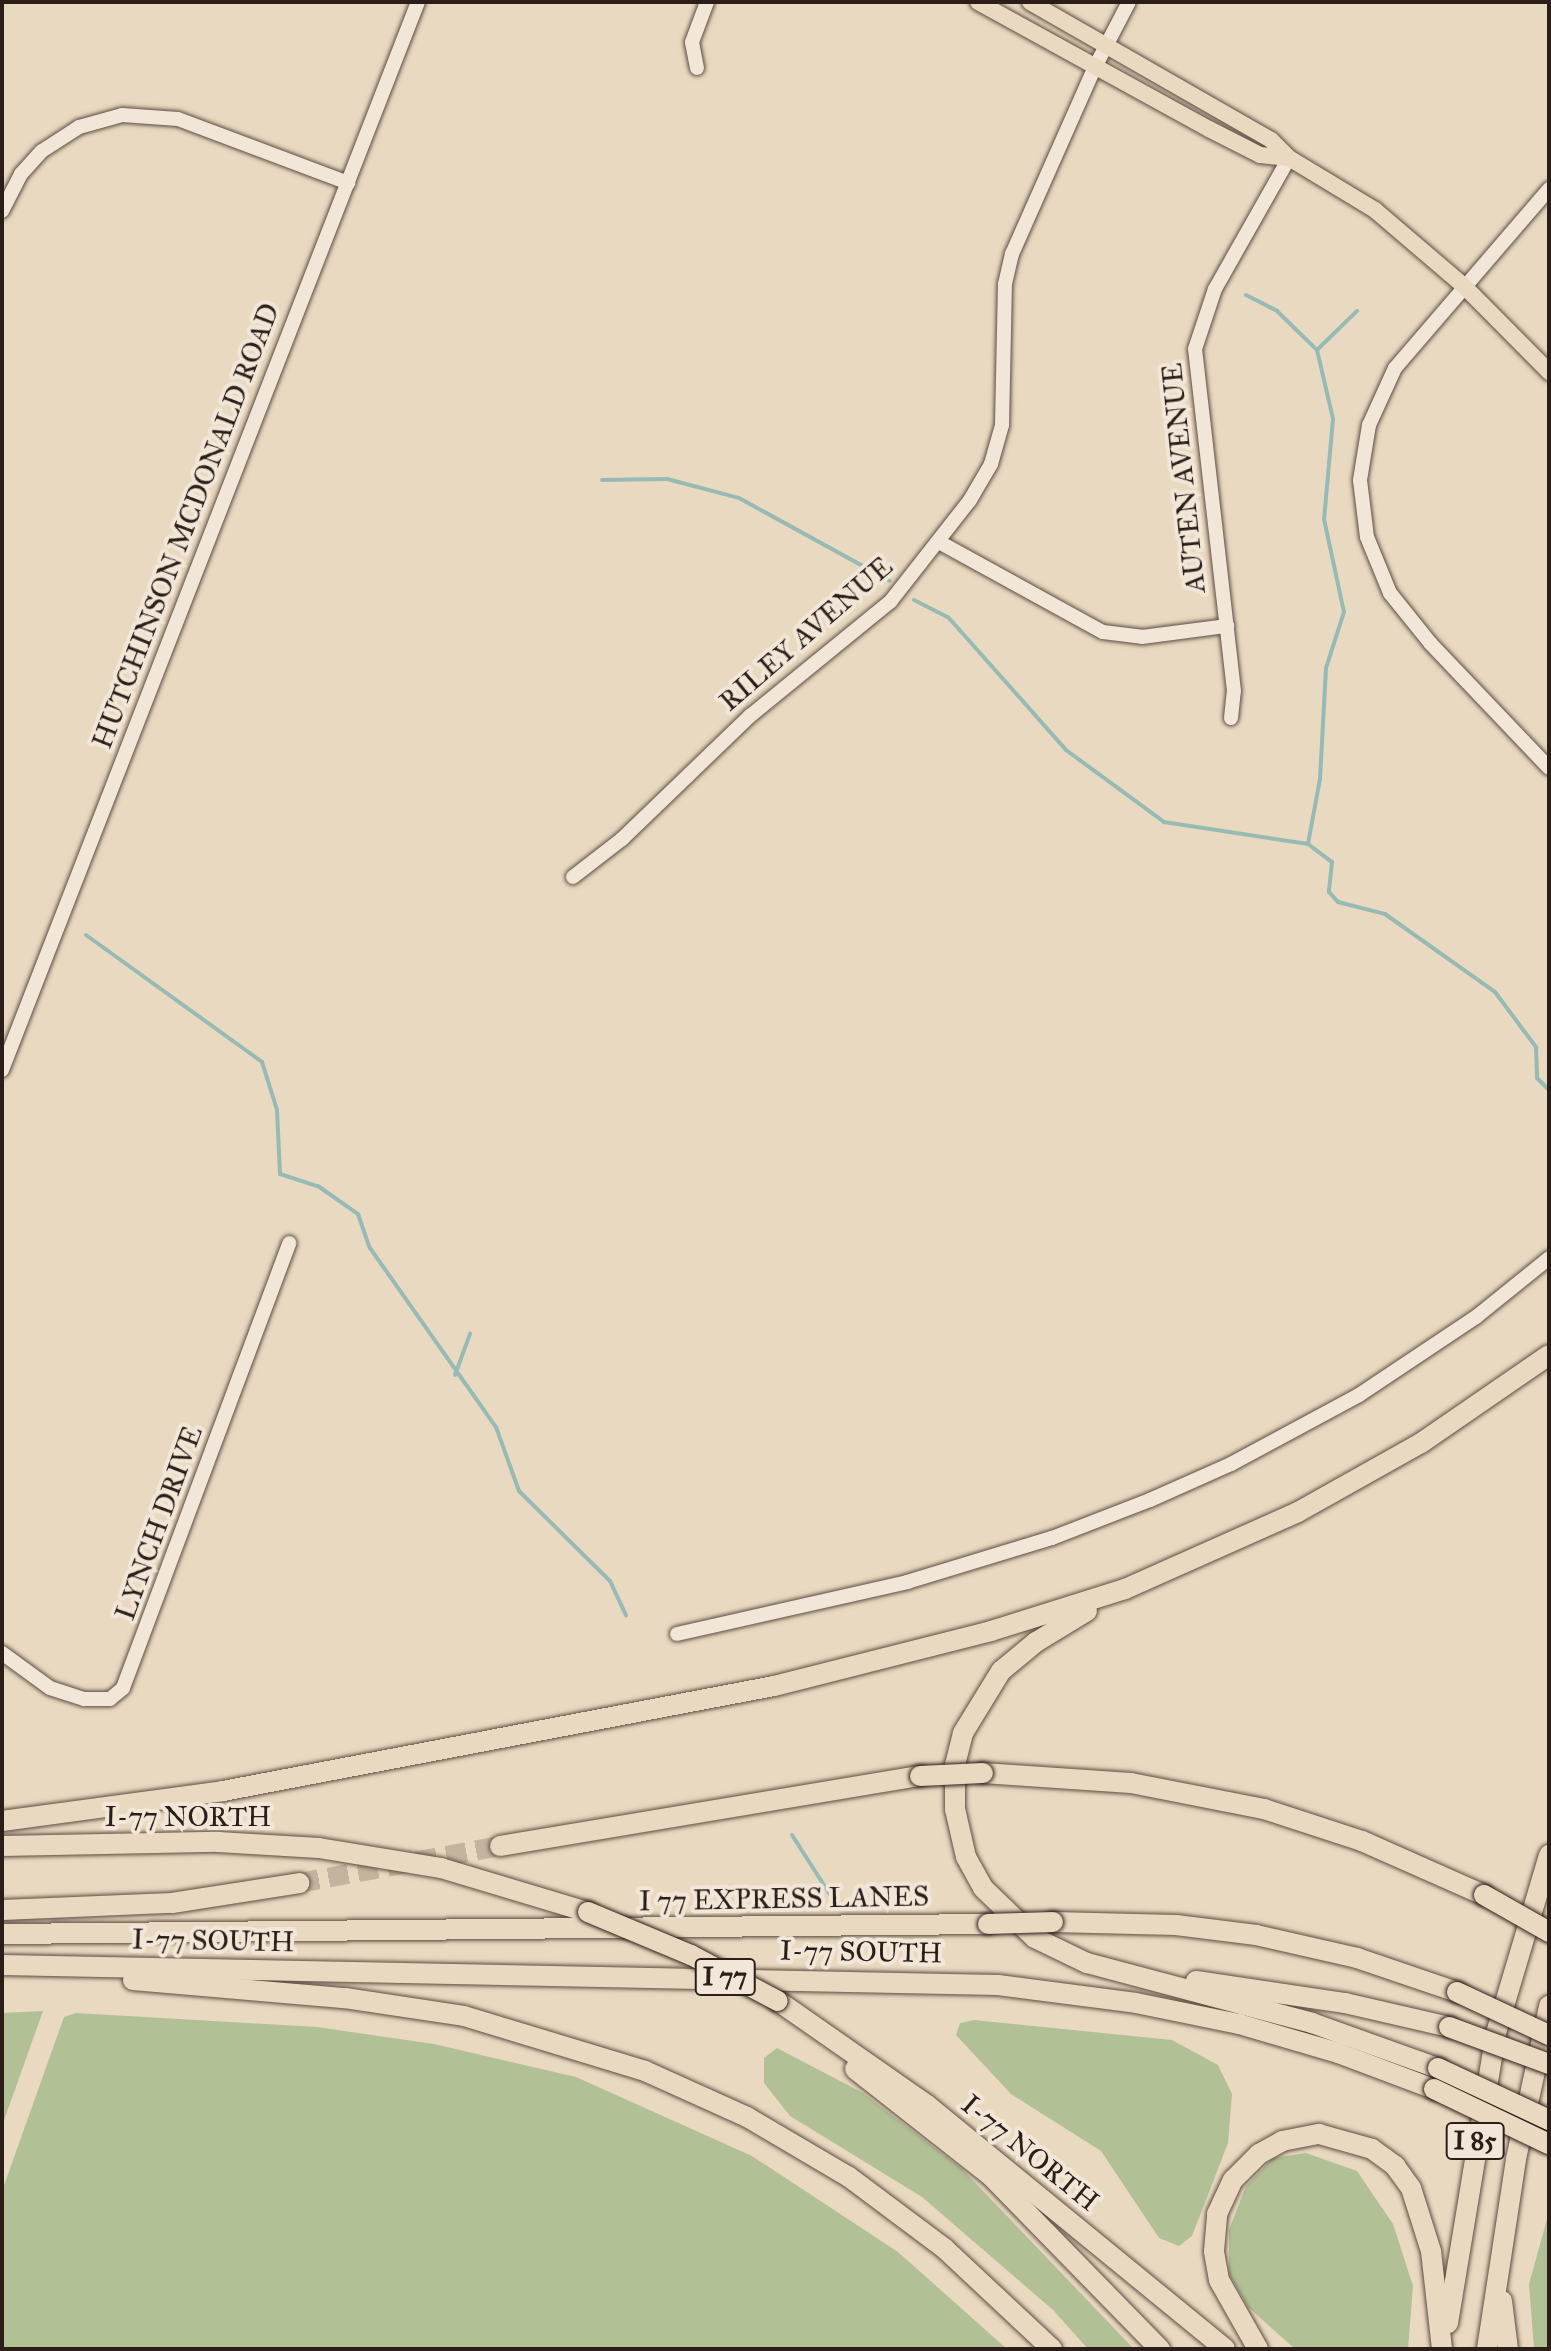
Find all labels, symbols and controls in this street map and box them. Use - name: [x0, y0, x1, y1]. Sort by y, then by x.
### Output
- street label: HUTCHINSON MCDONALD ROAD: [85, 299, 287, 753]
- street label: AUTEN AVENUE: [1155, 361, 1213, 595]
- street label: RILEY AVENUE: [713, 550, 899, 718]
- street label: LYNCH DRIVE: [108, 1421, 210, 1625]
- street label: I-77 NORTH: [105, 1800, 271, 1834]
- street label: I 77 EXPRESS LANES: [639, 1880, 929, 1918]
- street label: I-77 SOUTH: [132, 1923, 294, 1959]
- street label: I-77 SOUTH: [780, 1934, 942, 1970]
- road number: I 77: [693, 1955, 757, 1999]
- street label: I-77 NORTH: [955, 2088, 1105, 2218]
- road number: I 85: [1445, 2119, 1505, 2163]

